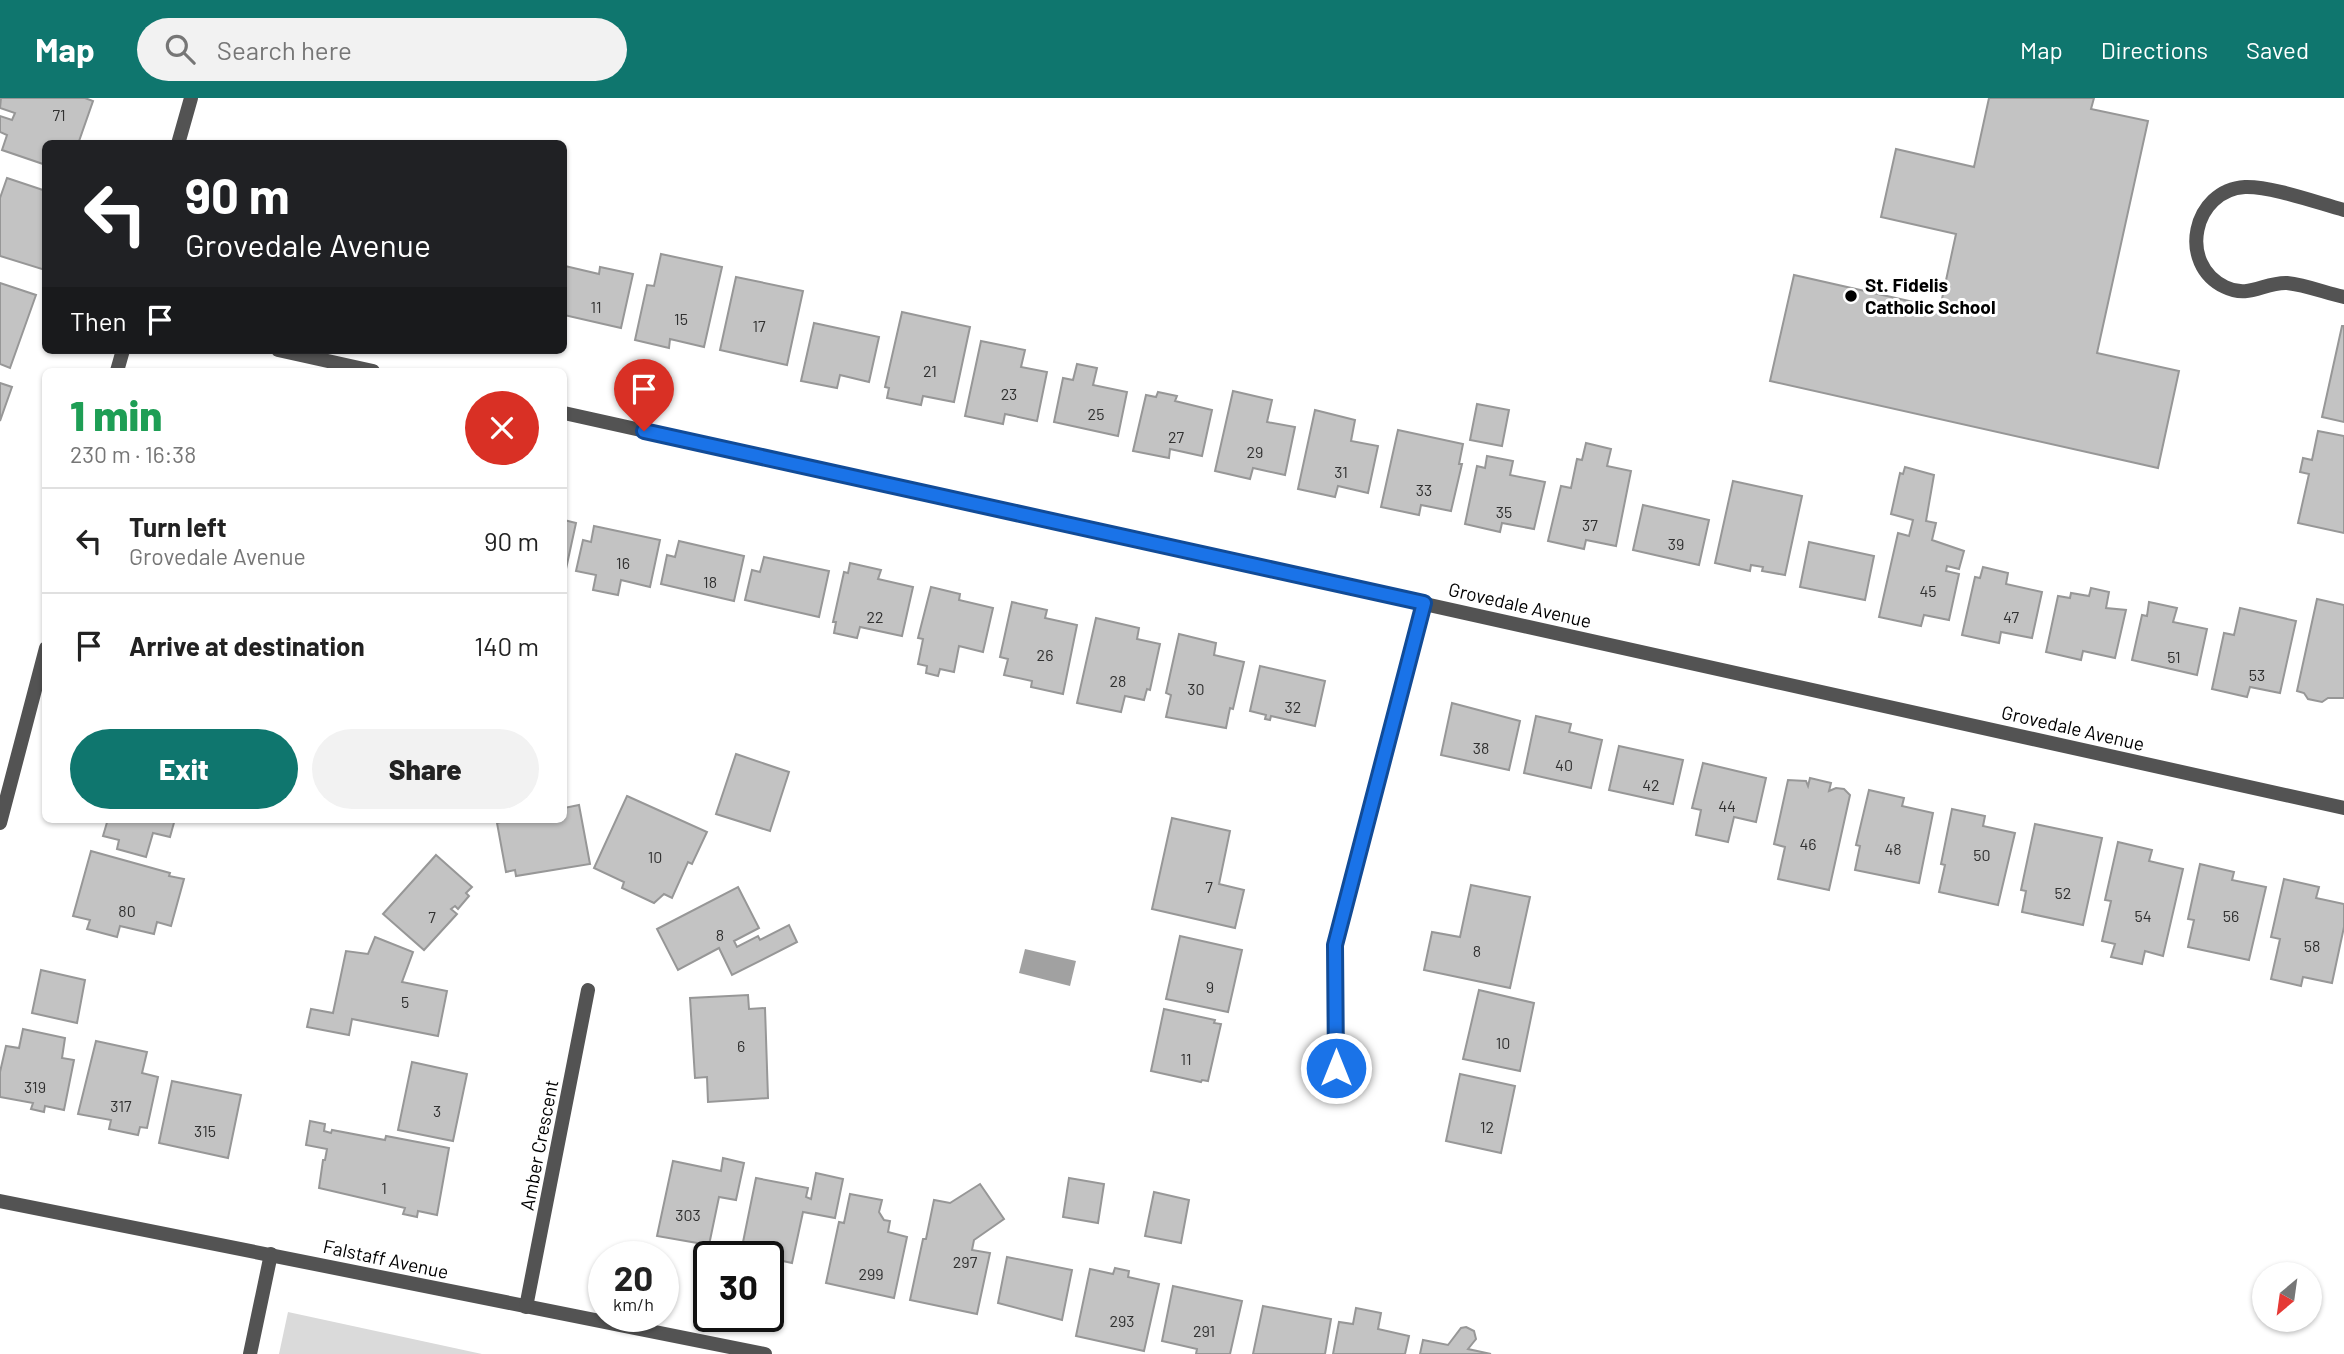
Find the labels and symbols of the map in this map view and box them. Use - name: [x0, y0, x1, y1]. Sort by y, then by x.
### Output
- house number: 71: [52, 105, 66, 124]
- place label: St. Fidelis Catholic School: [1865, 273, 1996, 318]
- marker: St. Fidelis Catholic School: [1843, 288, 1859, 304]
- house number: 11: [590, 297, 602, 316]
- house number: 15: [674, 309, 688, 328]
- house number: 17: [752, 316, 766, 335]
- pin: [614, 359, 674, 431]
- house number: 21: [923, 361, 937, 380]
- house number: 23: [1001, 384, 1017, 403]
- house number: 25: [1088, 404, 1104, 423]
- house number: 27: [1168, 427, 1184, 446]
- house number: 29: [1247, 442, 1263, 461]
- house number: 31: [1334, 462, 1348, 481]
- house number: 33: [1416, 480, 1432, 499]
- house number: 35: [1496, 502, 1512, 521]
- house number: 37: [1582, 515, 1598, 534]
- house number: 39: [1668, 534, 1684, 553]
- house number: 16: [616, 553, 630, 572]
- house number: 18: [703, 572, 717, 591]
- street label: Grovedale Avenue: [1446, 577, 1594, 632]
- house number: 45: [1919, 581, 1937, 600]
- house number: 22: [866, 607, 884, 626]
- house number: 47: [2003, 607, 2019, 626]
- house number: 26: [1037, 645, 1053, 664]
- house number: 51: [2167, 647, 2181, 666]
- house number: 53: [2249, 665, 2265, 684]
- house number: 28: [1110, 671, 1126, 690]
- house number: 30: [1187, 679, 1205, 698]
- house number: 32: [1285, 697, 1301, 716]
- street label: Grovedale Avenue: [1999, 700, 2147, 755]
- house number: 38: [1473, 738, 1489, 757]
- house number: 40: [1555, 755, 1573, 774]
- house number: 42: [1642, 775, 1660, 794]
- house number: 44: [1718, 796, 1736, 815]
- house number: 46: [1799, 834, 1817, 853]
- house number: 48: [1884, 839, 1902, 858]
- house number: 50: [1973, 845, 1991, 864]
- house number: 10: [648, 847, 662, 866]
- house number: 7: [1205, 877, 1213, 896]
- house number: 52: [2055, 883, 2071, 902]
- house number: 80: [118, 901, 136, 920]
- house number: 54: [2134, 906, 2152, 925]
- house number: 56: [2223, 906, 2239, 925]
- house number: 7: [428, 907, 436, 926]
- house number: 8: [716, 925, 724, 944]
- house number: 58: [2304, 936, 2320, 955]
- house number: 8: [1473, 941, 1481, 960]
- house number: 9: [1206, 977, 1214, 996]
- house number: 5: [401, 992, 409, 1011]
- position arrow: [1299, 1031, 1373, 1105]
- house number: 10: [1496, 1033, 1510, 1052]
- house number: 6: [737, 1036, 745, 1055]
- house number: 11: [1180, 1049, 1192, 1068]
- house number: 319: [24, 1077, 46, 1096]
- street label: Amber Crescent: [515, 1077, 562, 1212]
- house number: 317: [110, 1096, 132, 1115]
- house number: 3: [433, 1101, 441, 1120]
- house number: 12: [1480, 1117, 1494, 1136]
- house number: 315: [194, 1121, 216, 1140]
- house number: 1: [381, 1178, 387, 1197]
- house number: 303: [675, 1205, 701, 1224]
- street label: Falstaff Avenue: [321, 1234, 451, 1283]
- speed limit sign: 30: [693, 1241, 784, 1332]
- house number: 297: [953, 1252, 978, 1271]
- north arrow: [2252, 1262, 2322, 1332]
- house number: 299: [858, 1264, 884, 1283]
- house number: 293: [1109, 1311, 1135, 1330]
- house number: 291: [1193, 1321, 1215, 1340]

